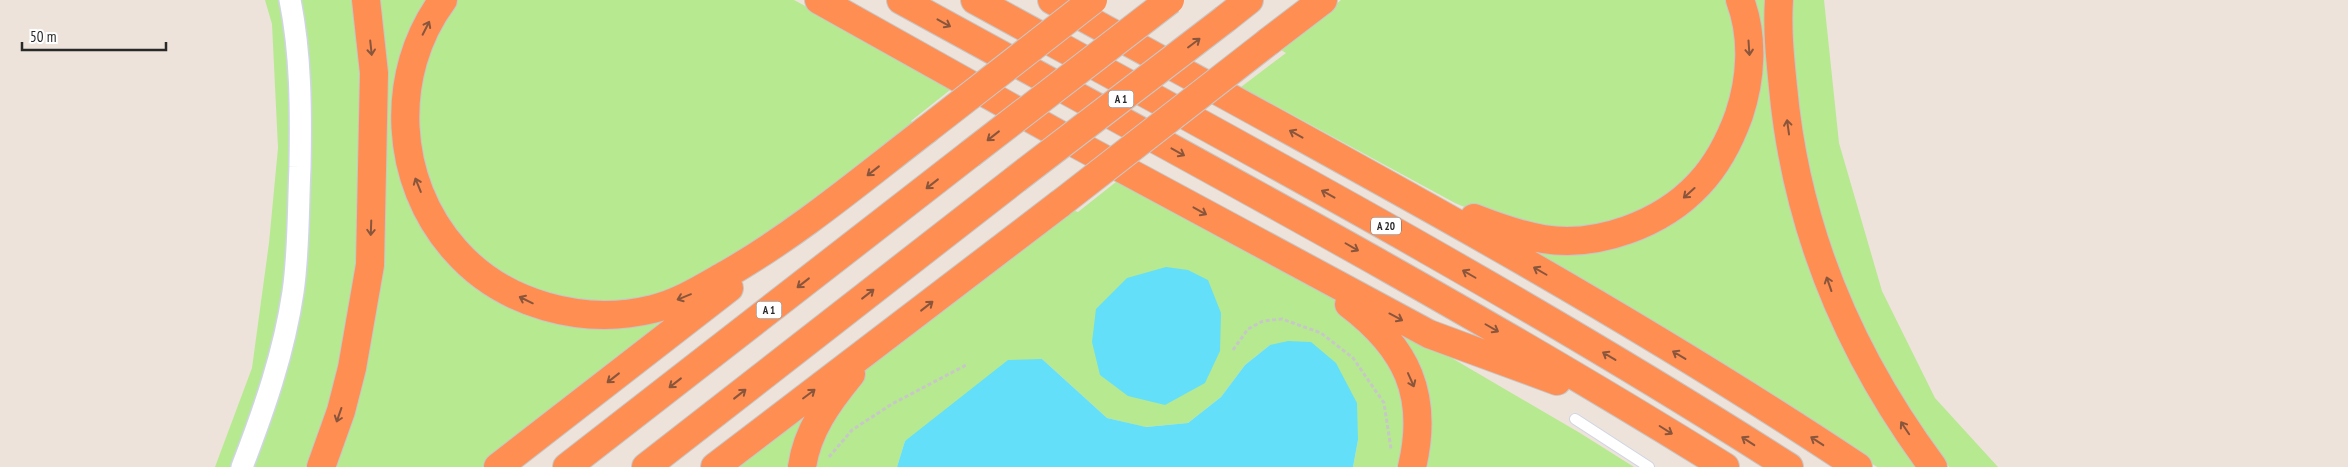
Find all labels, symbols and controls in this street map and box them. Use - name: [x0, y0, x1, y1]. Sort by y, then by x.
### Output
- one-way arrow: [936, 19, 951, 29]
- scale bar: [22, 20, 166, 52]
- one-way arrow: [422, 21, 431, 36]
- text: 50 m: [30, 27, 56, 46]
- one-way arrow: [1187, 38, 1201, 48]
- one-way arrow: [1744, 39, 1753, 55]
- one-way arrow: [367, 40, 376, 56]
- road number: A 1: [1108, 90, 1134, 108]
- one-way arrow: [1783, 120, 1793, 136]
- one-way arrow: [1288, 129, 1303, 139]
- one-way arrow: [987, 131, 1000, 142]
- one-way arrow: [1171, 147, 1186, 157]
- one-way arrow: [867, 165, 880, 176]
- one-way arrow: [412, 178, 422, 193]
- one-way arrow: [926, 178, 939, 189]
- one-way arrow: [1683, 187, 1696, 199]
- one-way arrow: [1321, 188, 1335, 198]
- one-way arrow: [1192, 207, 1207, 216]
- road number: A 20: [1371, 218, 1401, 235]
- one-way arrow: [366, 220, 376, 236]
- one-way arrow: [1344, 243, 1358, 253]
- one-way arrow: [1532, 266, 1547, 276]
- one-way arrow: [1461, 269, 1476, 279]
- one-way arrow: [1824, 277, 1833, 293]
- one-way arrow: [797, 278, 810, 289]
- one-way arrow: [861, 289, 874, 300]
- one-way arrow: [676, 293, 691, 302]
- one-way arrow: [519, 295, 534, 304]
- one-way arrow: [920, 301, 934, 311]
- road number: A 1: [756, 302, 782, 318]
- one-way arrow: [1389, 312, 1403, 322]
- one-way arrow: [1485, 324, 1499, 334]
- one-way arrow: [1673, 349, 1687, 359]
- one-way arrow: [1602, 351, 1616, 361]
- one-way arrow: [1406, 372, 1416, 387]
- one-way arrow: [606, 373, 619, 384]
- one-way arrow: [669, 378, 682, 389]
- one-way arrow: [733, 389, 747, 399]
- one-way arrow: [802, 389, 816, 399]
- one-way arrow: [334, 407, 344, 423]
- one-way arrow: [1899, 421, 1909, 435]
- one-way arrow: [1659, 426, 1673, 436]
- one-way arrow: [1741, 435, 1755, 445]
- one-way arrow: [1810, 435, 1824, 446]

